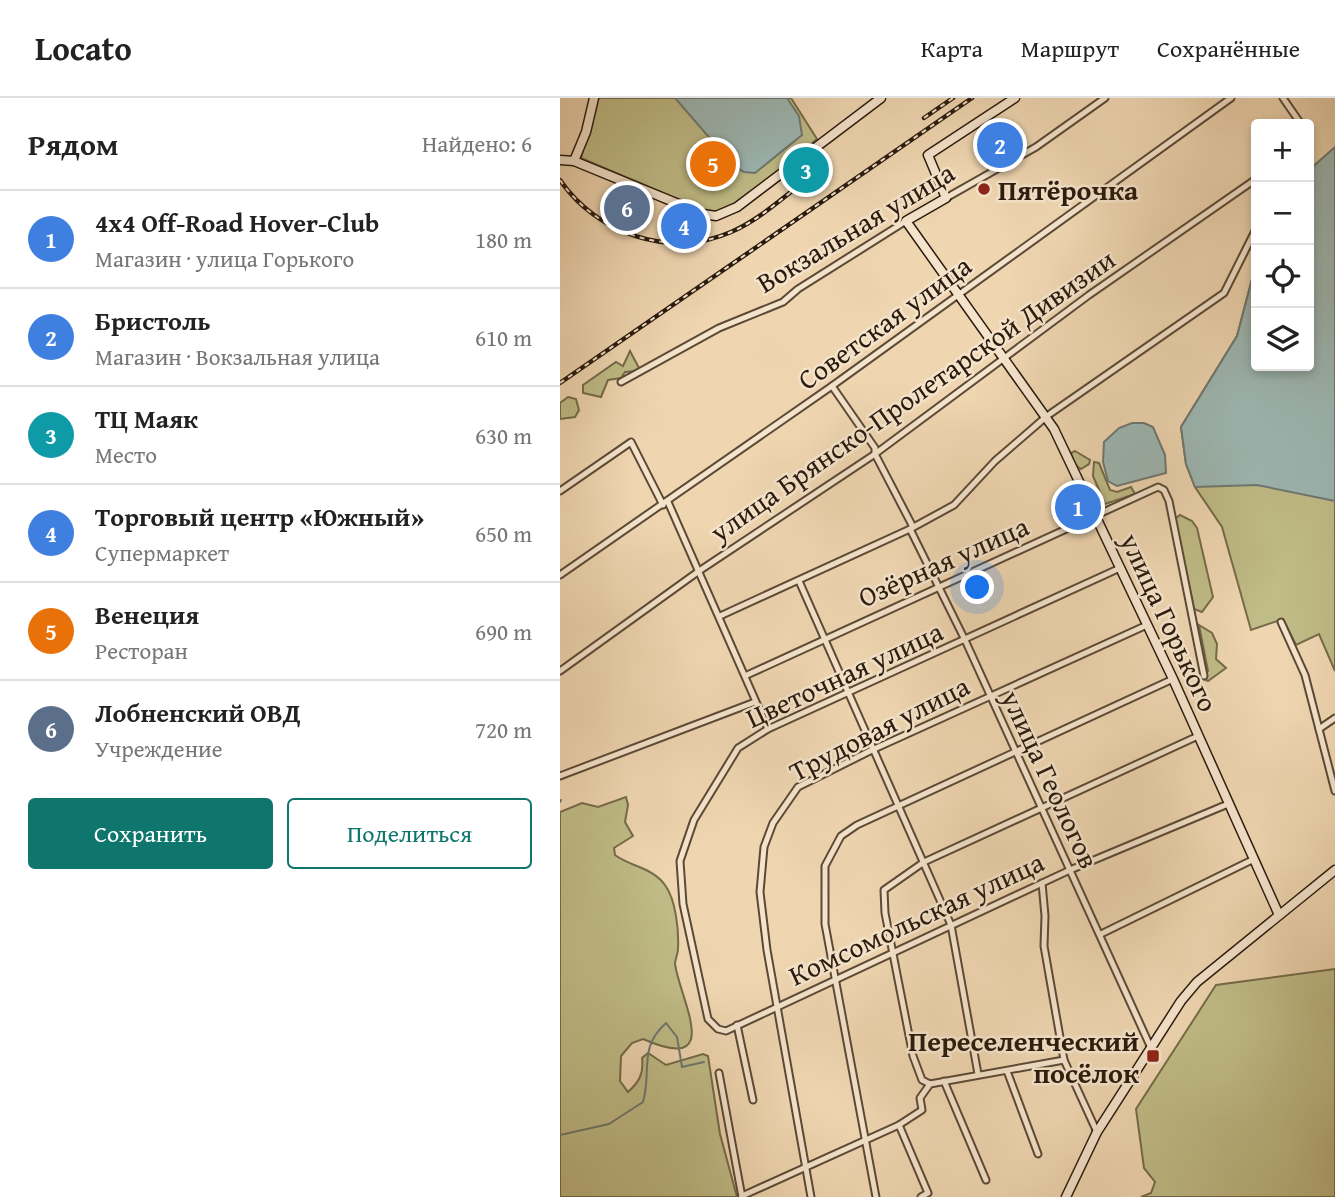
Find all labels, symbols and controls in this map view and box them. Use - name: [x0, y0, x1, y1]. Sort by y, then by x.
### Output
- text: Locato: [35, 24, 132, 72]
- text: Карта: [921, 31, 983, 66]
- text: Маршрут: [1021, 31, 1119, 66]
- text: Сохранённые: [1157, 31, 1300, 66]
- pin: 2: [977, 119, 1023, 171]
- map controls: [1251, 119, 1314, 371]
- button: +: [1251, 119, 1314, 182]
- text: Рядом: [28, 122, 119, 166]
- text: Найдено: 6: [422, 127, 532, 160]
- pin: 5: [690, 138, 736, 190]
- pin: 3: [783, 144, 829, 196]
- street label: Вокзальная улица: [748, 151, 962, 302]
- place label: Пятёрочка: [998, 169, 1139, 210]
- marker: Пятёрочка: [976, 181, 992, 197]
- pin: 6: [604, 182, 650, 234]
- button: −: [1251, 182, 1314, 245]
- pin: 4: [661, 200, 707, 252]
- text: 4x4 Off-Road Hover-Club: [95, 203, 379, 242]
- text: 1: [45, 223, 57, 256]
- text: 180 m: [475, 223, 532, 256]
- street label: улица Брянско-Пролетарской Дивизии: [700, 239, 1123, 552]
- text: Магазин · улица Горького: [95, 242, 354, 275]
- street label: Советская улица: [789, 244, 980, 399]
- button: locate: [1251, 245, 1314, 308]
- text: Бристоль: [95, 301, 210, 340]
- button: layers: [1251, 308, 1314, 371]
- text: 2: [45, 321, 57, 354]
- text: 610 m: [475, 321, 532, 354]
- text: Магазин · Вокзальная улица: [95, 340, 380, 373]
- text: ТЦ Маяк: [95, 399, 198, 438]
- text: 3: [45, 419, 57, 452]
- text: 630 m: [475, 419, 532, 452]
- text: Место: [95, 438, 157, 471]
- pin: 1: [1055, 481, 1101, 533]
- text: Торговый центр «Южный»: [95, 497, 424, 536]
- street label: Озёрная улица: [851, 505, 1035, 617]
- text: 4: [45, 517, 57, 550]
- text: 650 m: [475, 517, 532, 550]
- street label: улица Горького: [1110, 525, 1229, 718]
- text: Супермаркет: [95, 536, 229, 569]
- your location: [960, 570, 994, 604]
- text: Венеция: [95, 595, 199, 634]
- street label: Цветочная улица: [739, 610, 950, 738]
- text: 5: [45, 615, 57, 648]
- text: 690 m: [475, 615, 532, 648]
- text: Ресторан: [95, 634, 188, 667]
- street label: Трудовая улица: [782, 665, 977, 791]
- street label: улица Геологов: [991, 682, 1110, 875]
- text: Лобненский ОВД: [95, 693, 301, 732]
- text: 6: [45, 713, 57, 746]
- text: 720 m: [475, 713, 532, 746]
- text: Учреждение: [95, 732, 222, 765]
- button: Сохранить: [28, 798, 273, 869]
- button: Поделиться: [287, 798, 532, 869]
- street label: Комсомольская улица: [782, 841, 1051, 995]
- place label: Переселенческий посёлок: [908, 1020, 1140, 1093]
- marker: Переселенческий посёлок: [1145, 1048, 1161, 1064]

